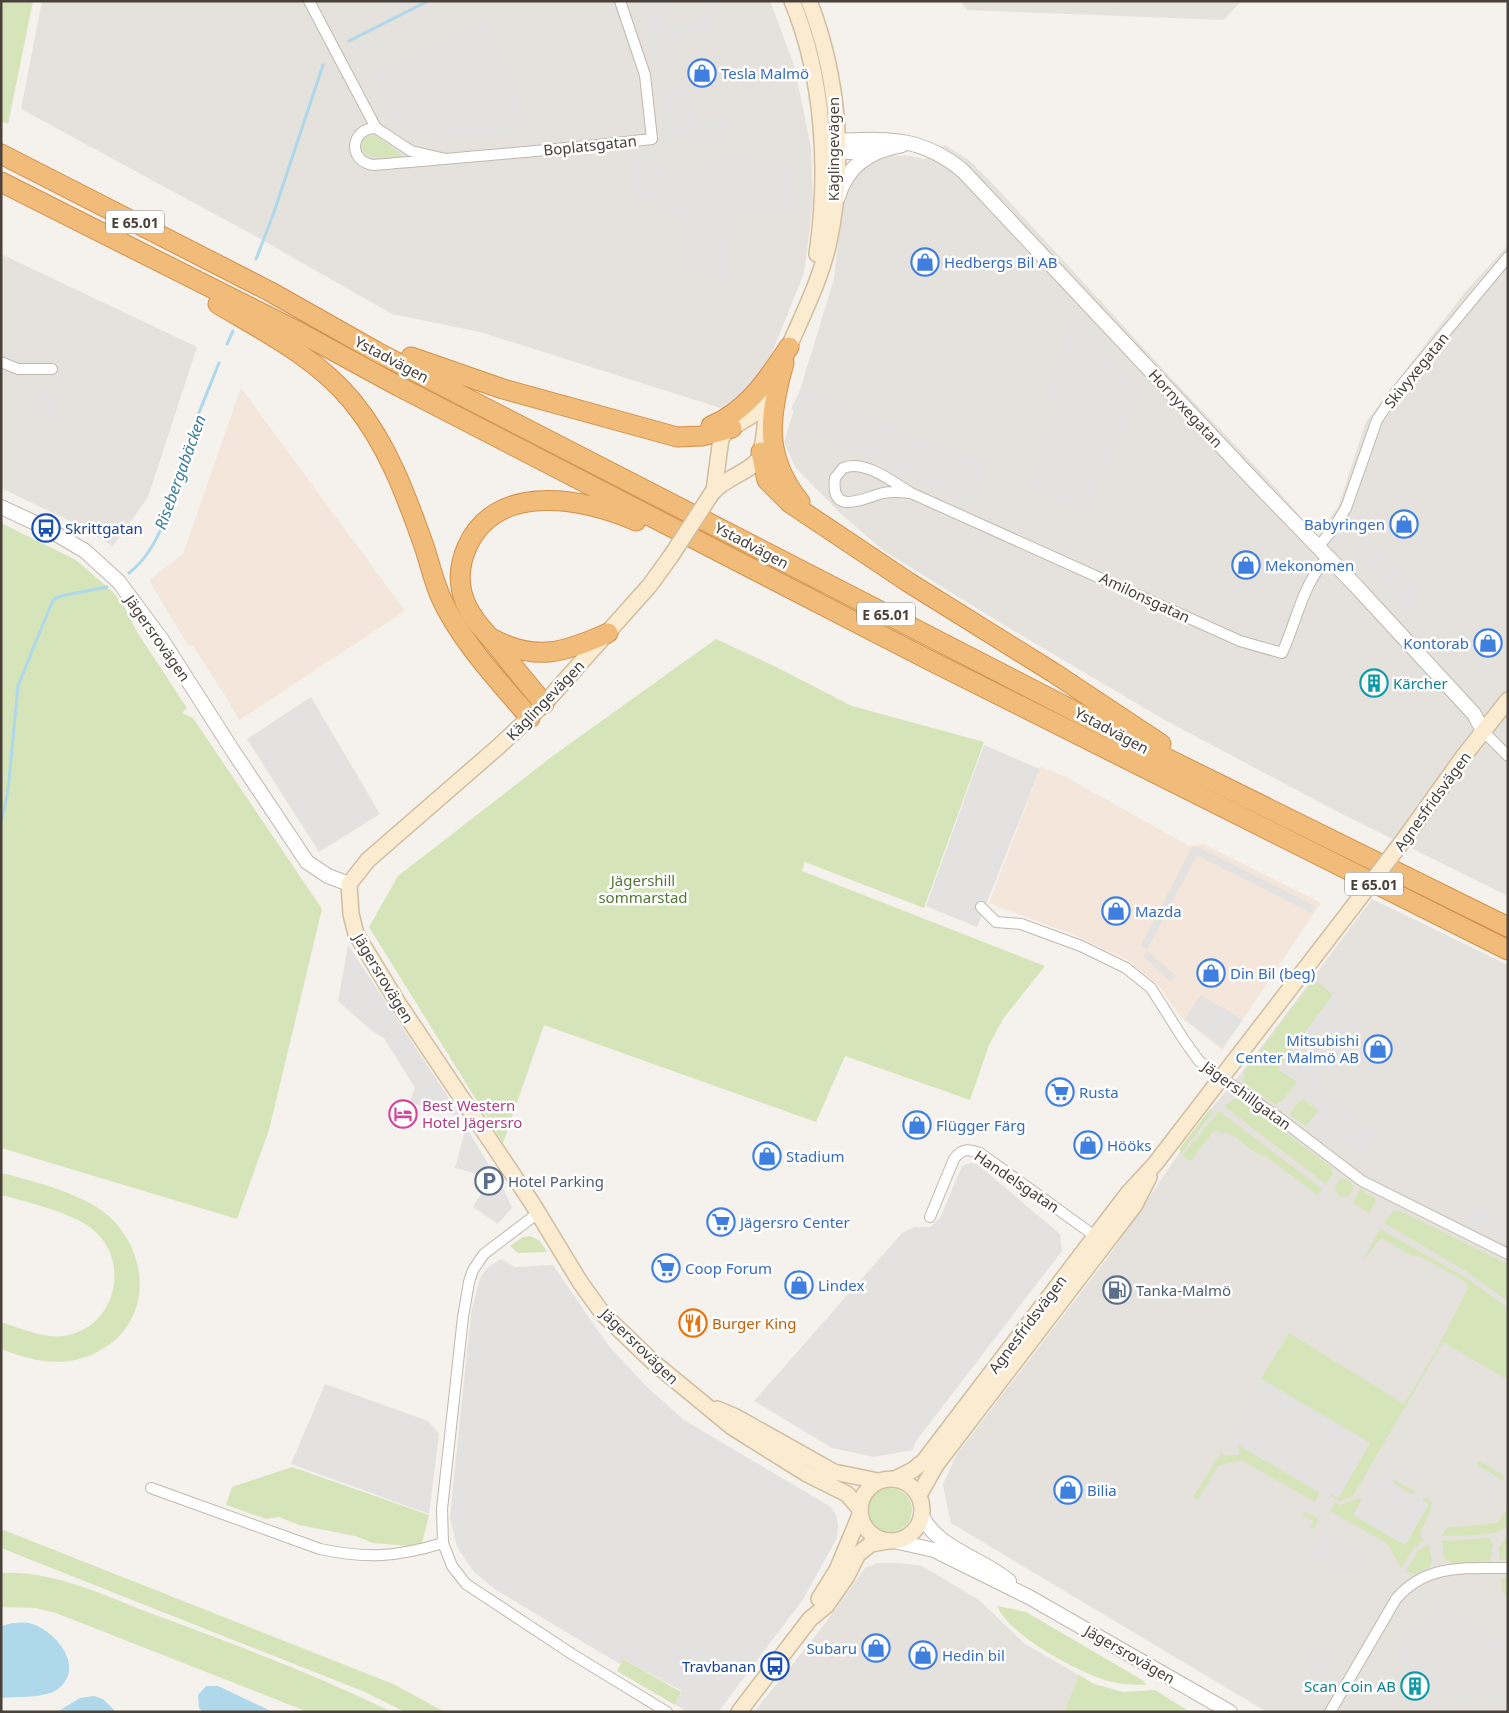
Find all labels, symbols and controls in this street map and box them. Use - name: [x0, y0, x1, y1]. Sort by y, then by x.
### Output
- shop icon: Tesla Malmö: [687, 58, 717, 88]
- place label: Tesla Malmö: [721, 63, 809, 83]
- street label: Käglingevägen: [823, 97, 843, 201]
- street label: Boplatsgatan: [542, 130, 638, 160]
- road number: E 65.01: [106, 210, 164, 233]
- shop icon: Hedbergs Bil AB: [910, 247, 940, 277]
- place label: Hedbergs Bil AB: [944, 252, 1058, 272]
- street label: Skivyxegatan: [1379, 328, 1453, 412]
- street label: Ystadvägen: [351, 331, 433, 387]
- street label: Hornyxegatan: [1145, 365, 1227, 451]
- water label: Risebergabäcken: [149, 412, 211, 532]
- shop icon: Babyringen: [1389, 509, 1419, 539]
- bus stop icon: Skrittgatan: [31, 513, 61, 543]
- place label: Babyringen: [1304, 514, 1385, 534]
- street label: Ystadvägen: [711, 517, 793, 573]
- place label: Skrittgatan: [65, 518, 143, 538]
- shop icon: Mekonomen: [1231, 550, 1261, 580]
- place label: Mekonomen: [1265, 555, 1354, 575]
- street label: Amilonsgatan: [1097, 567, 1193, 627]
- street label: Jägersrovägen: [120, 589, 195, 685]
- road number: E 65.01: [857, 602, 915, 626]
- shop icon: Kontorab: [1473, 628, 1503, 658]
- place label: Kontorab: [1403, 633, 1469, 653]
- street label: Käglingevägen: [502, 656, 588, 744]
- building icon: Kärcher: [1359, 668, 1389, 698]
- place label: Kärcher: [1393, 673, 1448, 693]
- street label: Ystadvägen: [1071, 702, 1153, 758]
- street label: Agnesfridsvägen: [1389, 747, 1475, 855]
- park label: Jägershill sommarstad: [598, 870, 688, 907]
- road number: E 65.01: [1345, 872, 1403, 896]
- shop icon: Mazda: [1101, 896, 1131, 926]
- place label: Mazda: [1135, 901, 1182, 921]
- street label: Jägersrovägen: [348, 928, 419, 1027]
- shop icon: Din Bil (beg): [1196, 958, 1226, 988]
- place label: Din Bil (beg): [1230, 963, 1315, 983]
- place label: Mitsubishi Center Malmö AB: [1236, 1030, 1359, 1067]
- shop icon: Mitsubishi Center Malmö AB: [1363, 1034, 1393, 1064]
- street label: Jägershillgatan: [1197, 1055, 1295, 1134]
- supermarket icon: Rusta: [1045, 1077, 1075, 1107]
- place label: Rusta: [1079, 1082, 1119, 1102]
- place label: Best Western Hotel Jägersro: [422, 1095, 522, 1132]
- hotel icon: Best Western Hotel Jägersro: [388, 1099, 418, 1129]
- shop icon: Flügger Färg: [902, 1110, 932, 1140]
- place label: Flügger Färg: [936, 1115, 1025, 1135]
- shop icon: Hööks: [1073, 1130, 1103, 1160]
- place label: Hööks: [1107, 1135, 1151, 1155]
- shop icon: Stadium: [752, 1141, 782, 1171]
- street label: Handelsgatan: [971, 1145, 1063, 1217]
- place label: Stadium: [786, 1146, 844, 1166]
- parking icon: Hotel Parking: [474, 1166, 504, 1196]
- place label: Hotel Parking: [508, 1171, 604, 1191]
- supermarket icon: Jägersro Center: [706, 1207, 736, 1237]
- place label: Jägersro Center: [738, 1212, 850, 1232]
- supermarket icon: Coop Forum: [651, 1253, 681, 1283]
- place label: Coop Forum: [685, 1258, 772, 1278]
- shop icon: Lindex: [784, 1270, 814, 1300]
- street label: Agnesfridsvägen: [983, 1271, 1071, 1377]
- place label: Lindex: [818, 1275, 864, 1295]
- fuel station icon: Tanka-Malmö: [1102, 1275, 1132, 1305]
- place label: Tanka-Malmö: [1136, 1280, 1231, 1300]
- street label: Jägersrovägen: [595, 1302, 683, 1388]
- restaurant icon: Burger King: [678, 1308, 708, 1338]
- place label: Burger King: [712, 1313, 797, 1333]
- shop icon: Bilia: [1053, 1475, 1083, 1505]
- place label: Bilia: [1087, 1480, 1117, 1500]
- street label: Jägersrovägen: [1079, 1619, 1179, 1688]
- shop icon: Subaru: [861, 1633, 891, 1663]
- place label: Subaru: [806, 1638, 857, 1658]
- shop icon: Hedin bil: [908, 1640, 938, 1670]
- place label: Hedin bil: [942, 1645, 1005, 1665]
- bus stop icon: Travbanan: [760, 1651, 790, 1681]
- place label: Travbanan: [682, 1656, 756, 1676]
- building icon: Scan Coin AB: [1400, 1671, 1430, 1701]
- place label: Scan Coin AB: [1304, 1676, 1396, 1696]

